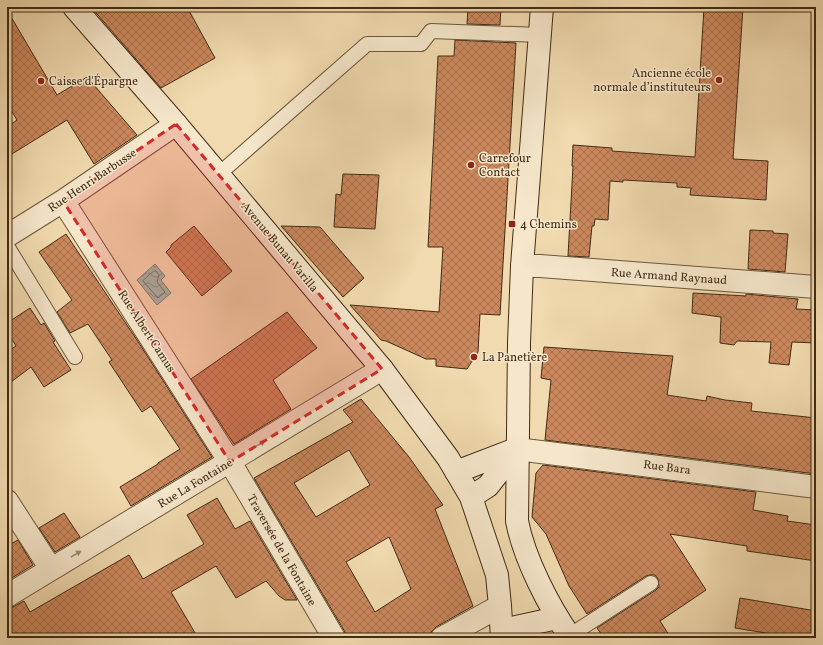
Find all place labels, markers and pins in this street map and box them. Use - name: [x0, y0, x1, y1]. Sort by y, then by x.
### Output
- place label: Ancienne école normale d’instituteurs: [593, 66, 711, 96]
- place label: Caisse d'Épargne: [49, 73, 138, 90]
- marker: Ancienne école normale d’instituteurs: [714, 75, 724, 85]
- marker: Caisse d'Épargne: [36, 76, 46, 86]
- place label: Carrefour Contact: [479, 151, 531, 181]
- marker: Carrefour Contact: [466, 160, 476, 170]
- place label: 4 Chemins: [520, 217, 577, 233]
- marker: 4 Chemins: [507, 219, 517, 229]
- place label: La Panetière: [482, 350, 547, 366]
- marker: La Panetière: [469, 352, 479, 362]

